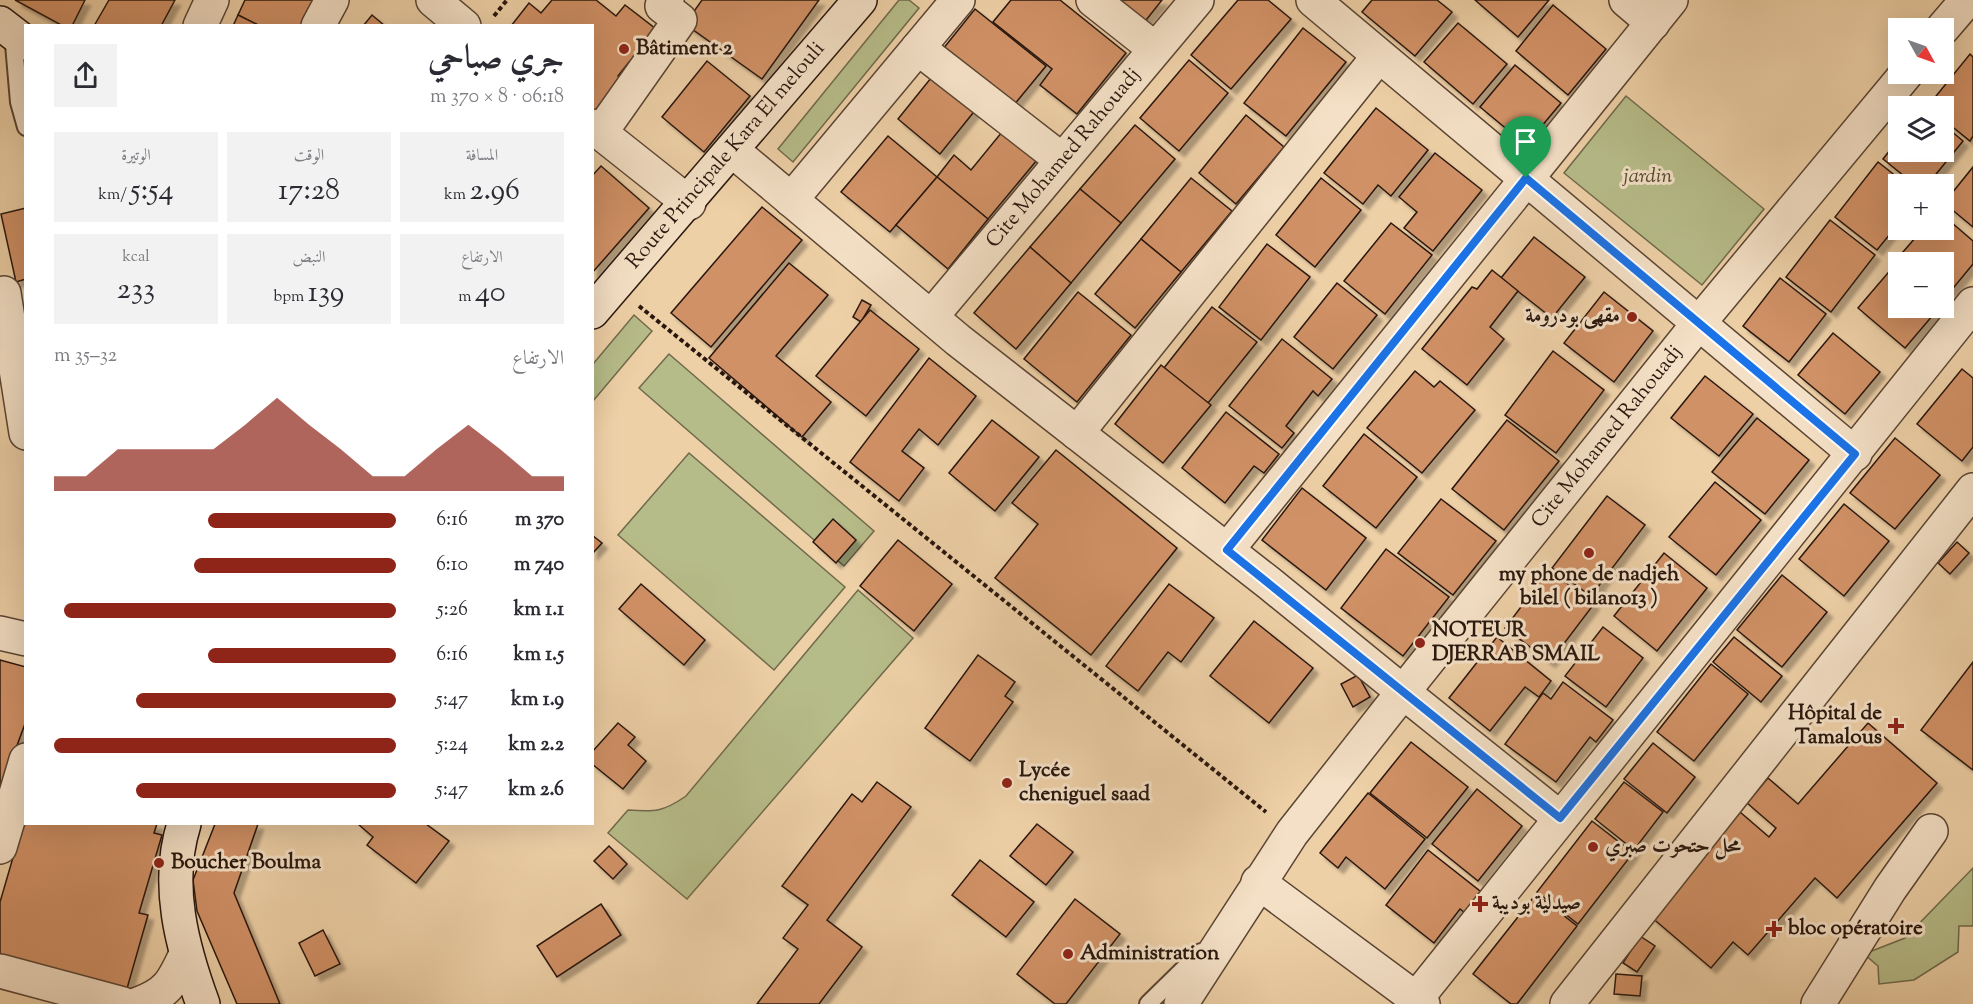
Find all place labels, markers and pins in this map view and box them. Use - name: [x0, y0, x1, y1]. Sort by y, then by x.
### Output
- place label: Bâtiment 2: [636, 34, 733, 64]
- marker: Bâtiment 2: [617, 42, 631, 56]
- pin: [1500, 116, 1551, 178]
- place label: مقهى بودرومة: [1525, 302, 1620, 332]
- marker: مقهى بودرومة: [1625, 310, 1639, 324]
- marker: my phone de nadjeh bilel ( bilano13 ): [1582, 546, 1596, 560]
- place label: my phone de nadjeh bilel ( bilano13 ): [1499, 560, 1680, 614]
- place label: NOTEUR DJERRAB SMAIL: [1432, 616, 1600, 670]
- marker: NOTEUR DJERRAB SMAIL: [1413, 636, 1427, 650]
- place label: Hôpital de Tamalous: [1788, 699, 1882, 753]
- marker: Hôpital de Tamalous: [1887, 717, 1905, 735]
- place label: Lycée cheniguel saad: [1019, 756, 1150, 810]
- marker: Lycée cheniguel saad: [1000, 776, 1014, 790]
- place label: محل حتحوت صبري: [1605, 832, 1742, 862]
- marker: محل حتحوت صبري: [1586, 840, 1600, 854]
- place label: Boucher Boulma: [171, 848, 321, 878]
- marker: Boucher Boulma: [152, 856, 166, 870]
- place label: صيدلية بوديبة: [1492, 889, 1581, 919]
- marker: صيدلية بوديبة: [1473, 897, 1487, 911]
- place label: bloc opératoire: [1787, 914, 1923, 944]
- marker: bloc opératoire: [1765, 920, 1783, 938]
- place label: Administration: [1080, 939, 1220, 969]
- marker: Administration: [1061, 947, 1075, 961]

